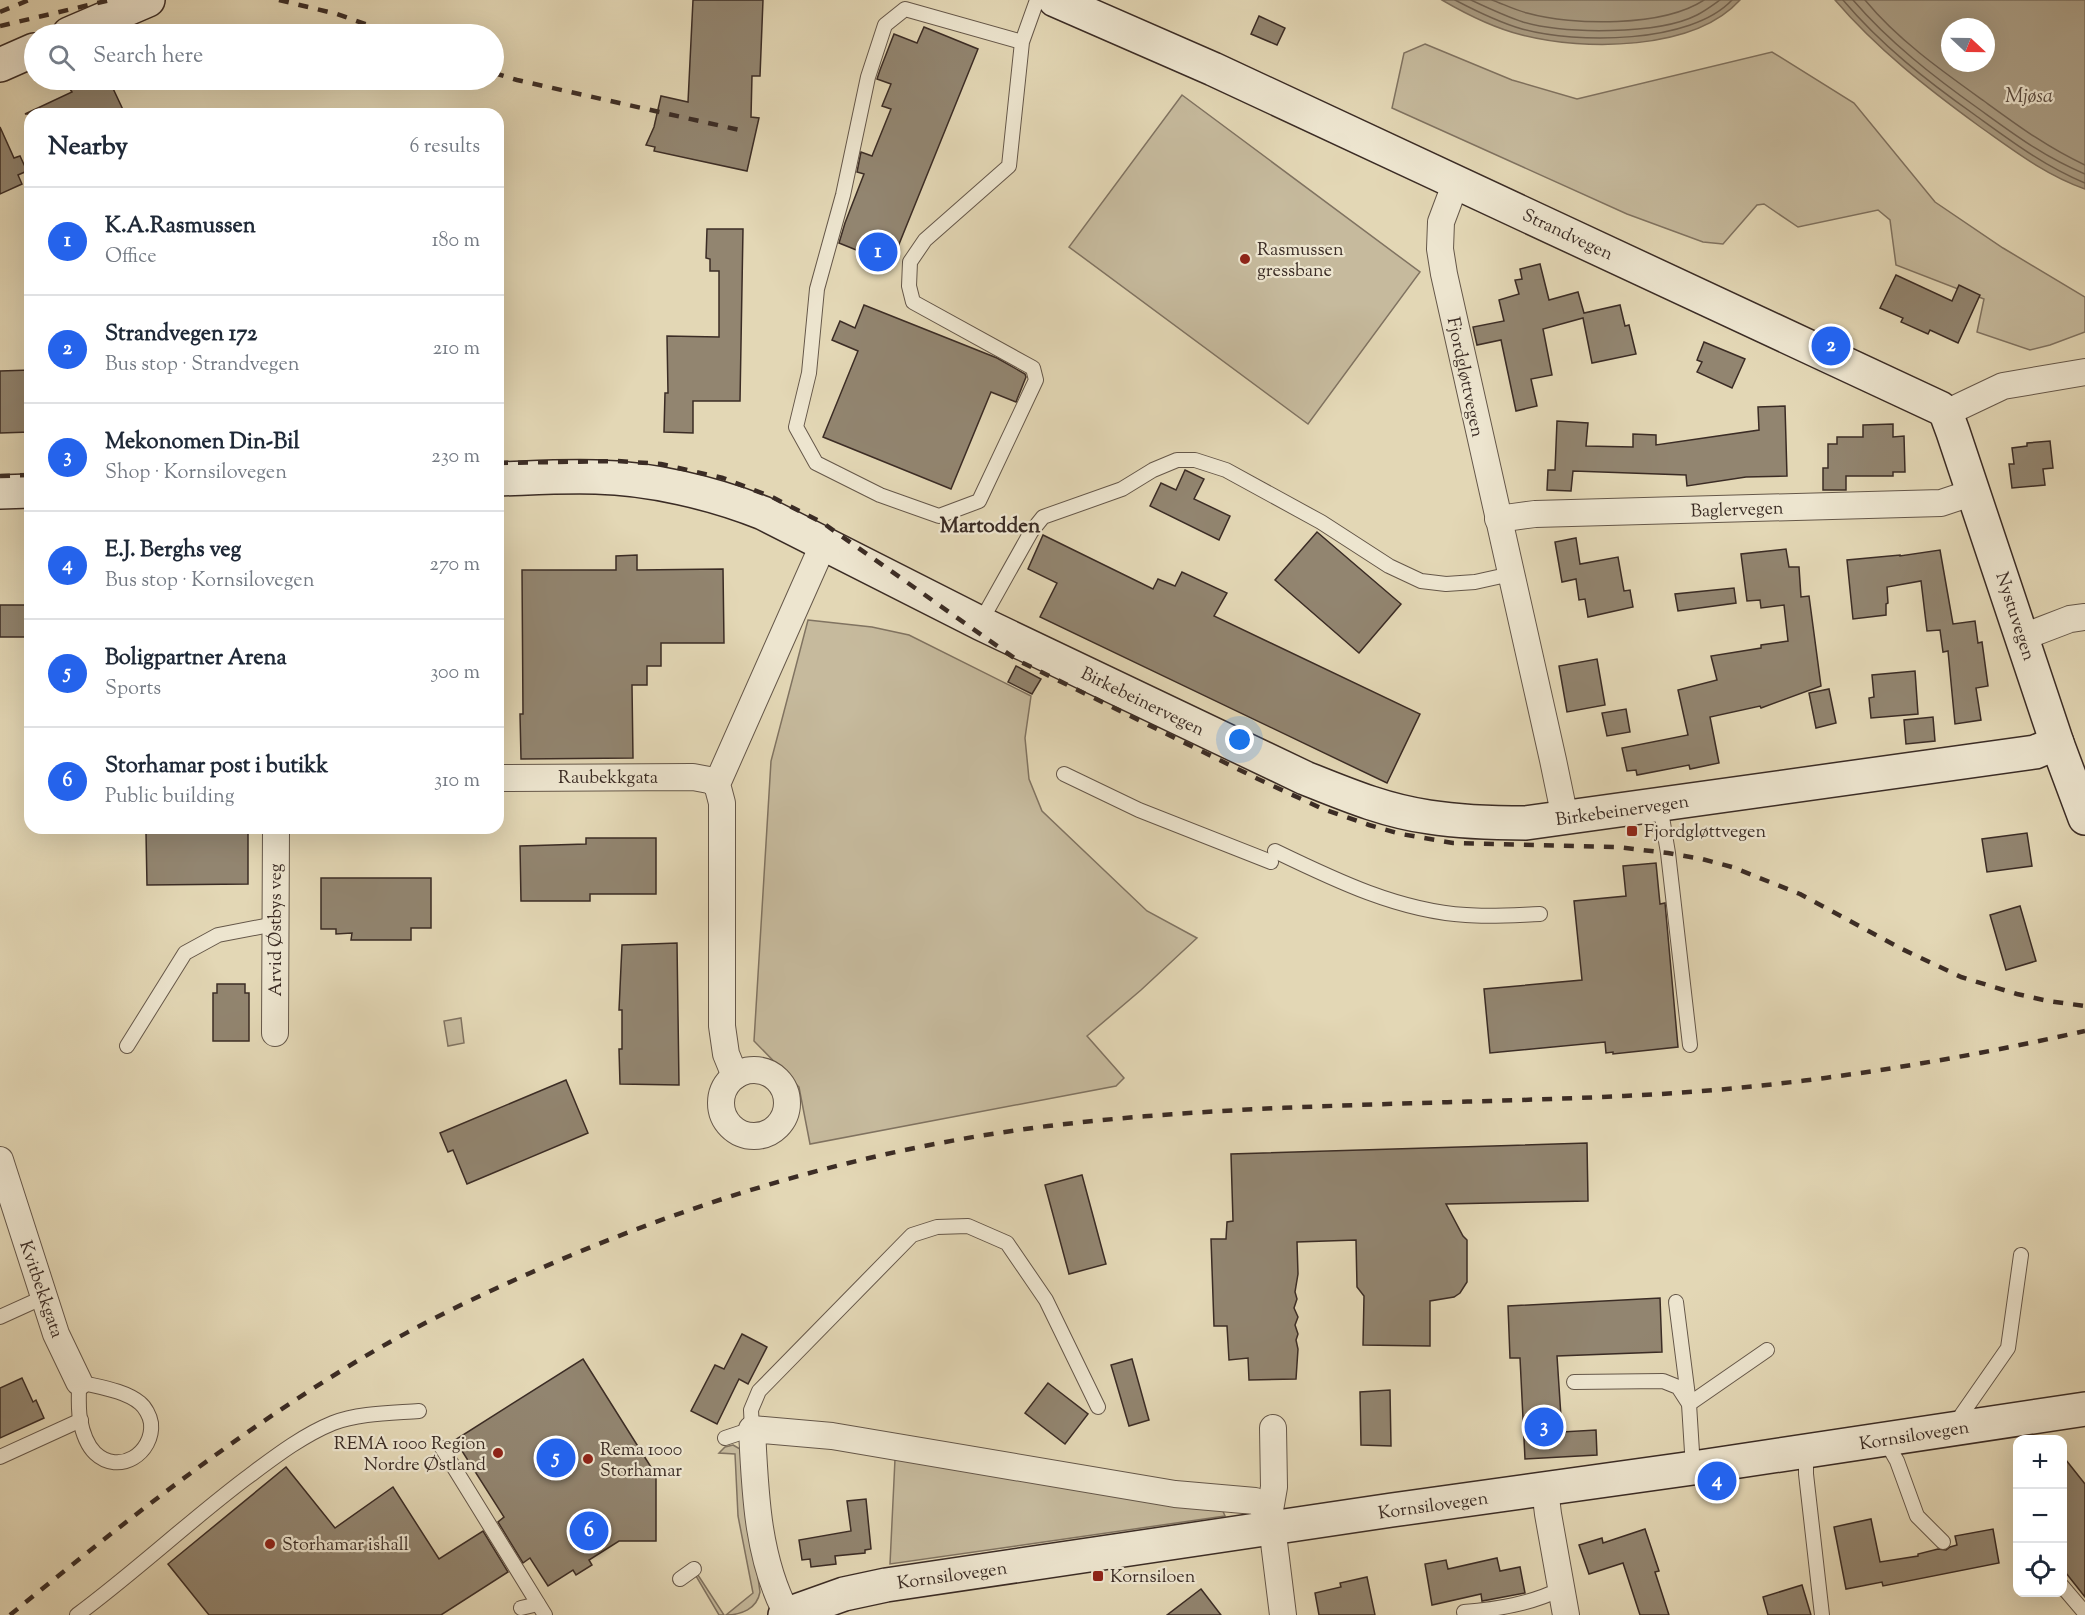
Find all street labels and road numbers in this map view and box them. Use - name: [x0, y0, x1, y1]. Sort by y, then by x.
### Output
- street label: Strandvegen: [1518, 203, 1617, 268]
- street label: Fjordgløttvegen: [1439, 315, 1490, 440]
- street label: Baglervegen: [1690, 496, 1784, 526]
- street label: Nystuvegen: [1988, 569, 2041, 665]
- street label: Birkebeinervegen: [1076, 662, 1209, 744]
- street label: Raubekkgata: [558, 766, 658, 792]
- street label: Birkebeinervegen: [1554, 790, 1691, 834]
- street label: Arvid Østbys veg: [264, 863, 290, 997]
- street label: Kvitbekkgata: [11, 1238, 69, 1342]
- street label: Kornsilovegen: [1858, 1415, 1971, 1458]
- street label: Kornsilovegen: [1377, 1486, 1490, 1528]
- street label: Kornsilovegen: [896, 1556, 1009, 1598]

